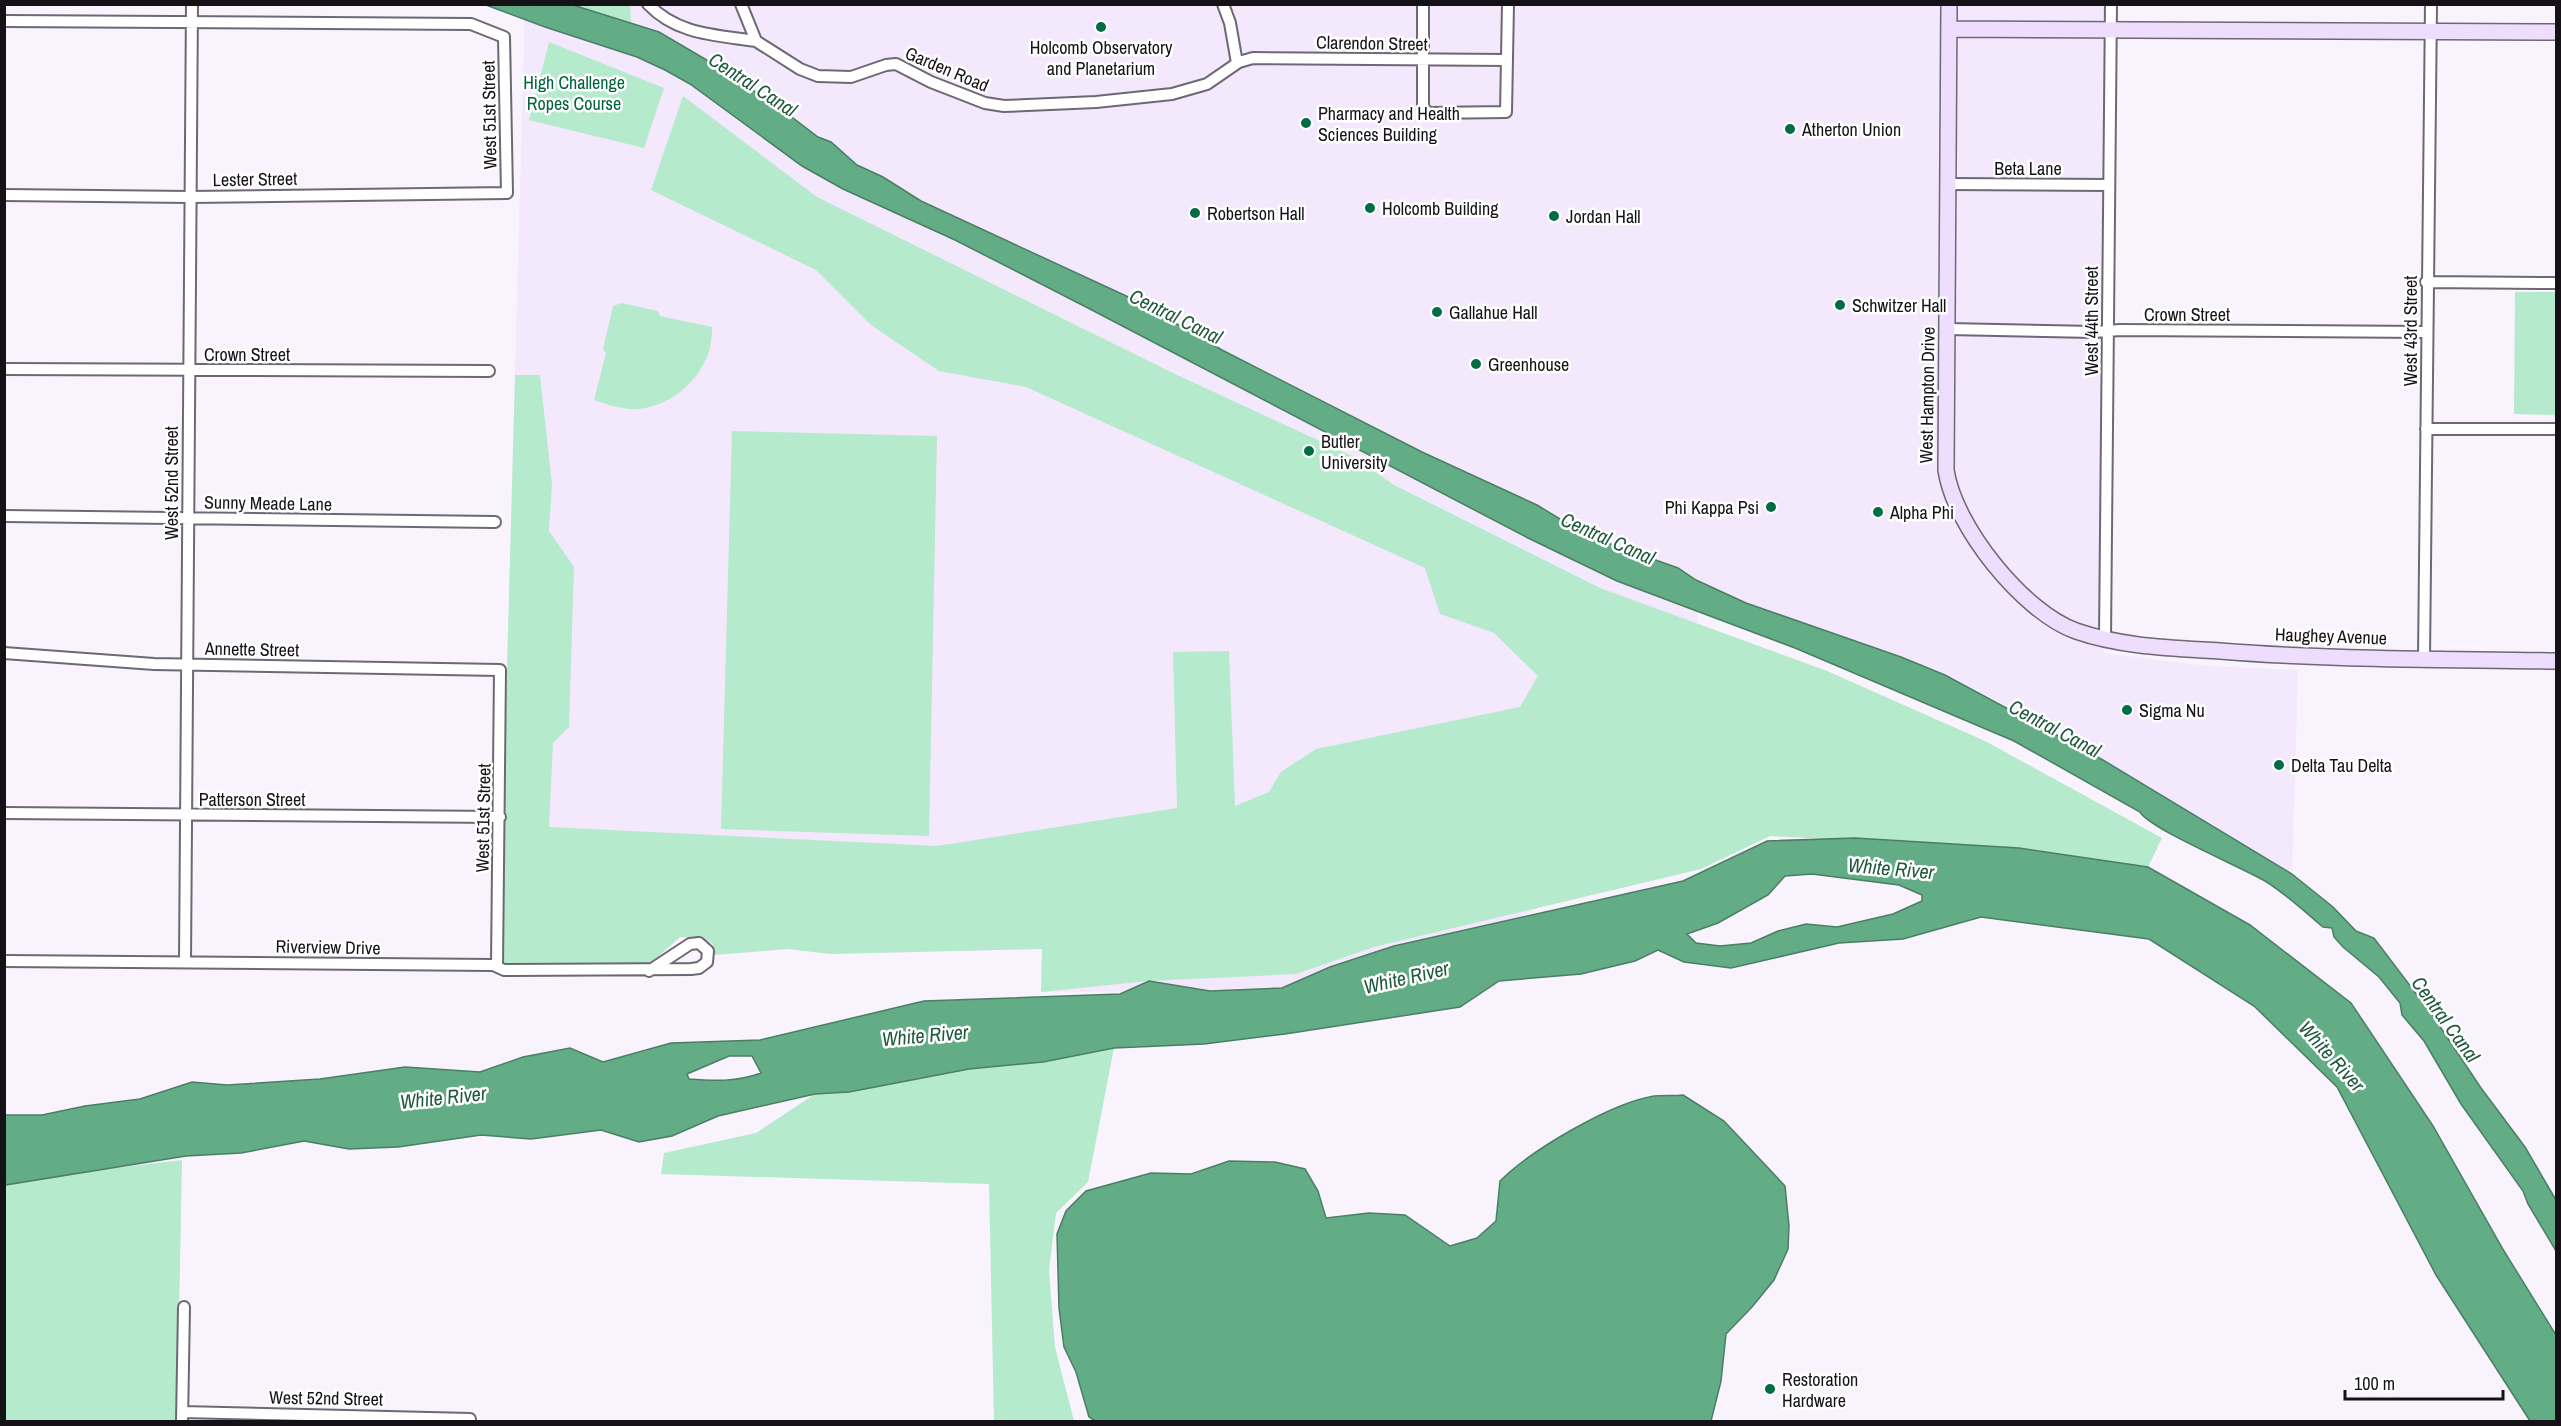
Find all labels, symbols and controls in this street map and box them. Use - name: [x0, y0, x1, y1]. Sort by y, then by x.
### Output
- marker: Holcomb Observatory and Planetarium: [1094, 20, 1108, 34]
- street label: Clarendon Street: [1316, 30, 1428, 56]
- place label: Holcomb Observatory and Planetarium: [1030, 35, 1173, 81]
- street label: Garden Road: [901, 40, 993, 98]
- water label: Central Canal: [704, 45, 803, 123]
- street label: West 51st Street: [476, 60, 502, 170]
- park label: High Challenge Ropes Course: [523, 70, 625, 116]
- place label: Pharmacy and Health Sciences Building: [1318, 101, 1460, 147]
- marker: Pharmacy and Health Sciences Building: [1299, 116, 1313, 130]
- place label: Atherton Union: [1801, 117, 1901, 142]
- marker: Atherton Union: [1783, 122, 1797, 136]
- street label: Beta Lane: [1994, 156, 2062, 181]
- street label: Lester Street: [213, 166, 297, 192]
- place label: Holcomb Building: [1382, 196, 1499, 221]
- place label: Robertson Hall: [1207, 201, 1305, 226]
- marker: Holcomb Building: [1363, 201, 1377, 215]
- place label: Jordan Hall: [1566, 204, 1641, 229]
- marker: Robertson Hall: [1188, 206, 1202, 220]
- marker: Jordan Hall: [1547, 209, 1561, 223]
- street label: West 44th Street: [2079, 266, 2104, 376]
- street label: West 43rd Street: [2398, 276, 2423, 386]
- water label: Central Canal: [1125, 282, 1227, 350]
- place label: Schwitzer Hall: [1852, 293, 1946, 318]
- marker: Schwitzer Hall: [1833, 298, 1847, 312]
- place label: Gallahue Hall: [1449, 300, 1538, 325]
- street label: Crown Street: [2144, 302, 2230, 327]
- marker: Gallahue Hall: [1430, 305, 1444, 319]
- street label: West Hampton Drive: [1913, 326, 1941, 464]
- street label: Crown Street: [204, 342, 290, 367]
- place label: Greenhouse: [1488, 352, 1569, 377]
- marker: Greenhouse: [1469, 357, 1483, 371]
- street label: West 52nd Street: [159, 426, 184, 540]
- place label: Butler University: [1321, 429, 1388, 475]
- marker: Butler University: [1302, 444, 1316, 458]
- street label: Sunny Meade Lane: [204, 489, 332, 517]
- place label: Phi Kappa Psi: [1665, 495, 1759, 520]
- marker: Phi Kappa Psi: [1764, 500, 1778, 514]
- place label: Alpha Phi: [1889, 500, 1954, 525]
- water label: Central Canal: [1557, 505, 1660, 571]
- marker: Alpha Phi: [1871, 505, 1885, 519]
- street label: Haughey Avenue: [2275, 622, 2387, 650]
- street label: Annette Street: [204, 636, 299, 662]
- water label: Central Canal: [2004, 693, 2106, 764]
- place label: Sigma Nu: [2139, 698, 2205, 723]
- marker: Sigma Nu: [2120, 703, 2134, 717]
- place label: Delta Tau Delta: [2291, 753, 2392, 778]
- marker: Delta Tau Delta: [2272, 758, 2286, 772]
- street label: West 51st Street: [470, 763, 496, 873]
- street label: Patterson Street: [199, 787, 305, 812]
- water label: White River: [1847, 851, 1936, 885]
- street label: Riverview Drive: [275, 934, 381, 960]
- water label: White River: [1361, 954, 1452, 1000]
- water label: Central Canal: [2406, 971, 2487, 1068]
- water label: White River: [2293, 1015, 2371, 1098]
- water label: White River: [881, 1018, 970, 1052]
- water label: White River: [399, 1079, 488, 1115]
- scale bar: [2345, 1363, 2502, 1401]
- place label: Restoration Hardware: [1782, 1367, 1858, 1413]
- text: 100 m: [2354, 1371, 2395, 1396]
- marker: Restoration Hardware: [1763, 1382, 1777, 1396]
- street label: West 52nd Street: [269, 1385, 383, 1411]

